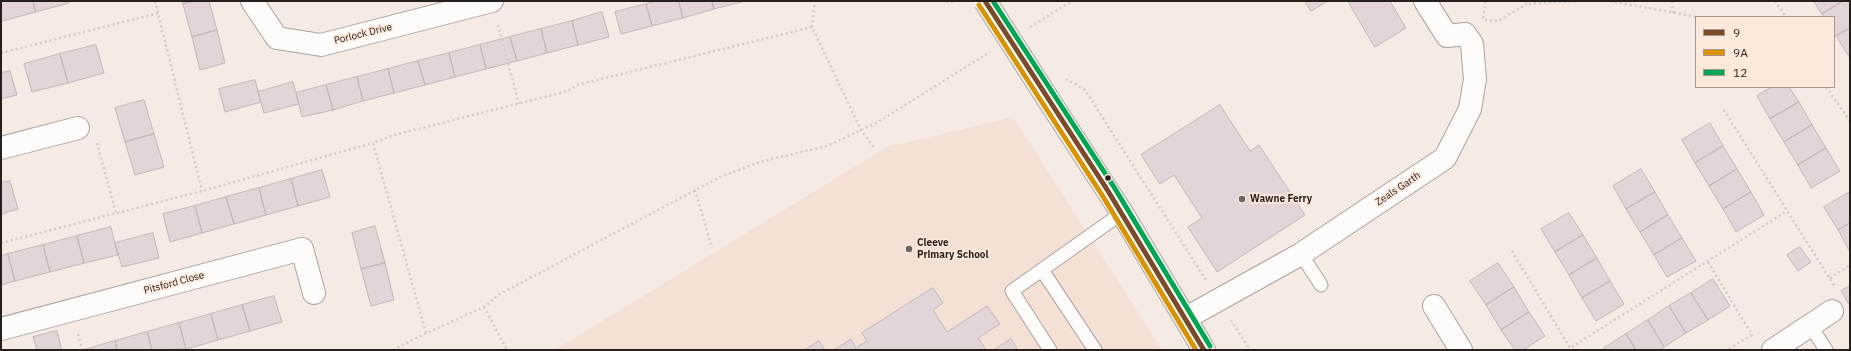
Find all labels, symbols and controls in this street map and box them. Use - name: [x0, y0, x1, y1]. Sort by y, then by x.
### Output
- legend: [1695, 16, 1835, 88]
- street label: Porlock Drive: [333, 21, 393, 47]
- text: 9: [1733, 25, 1740, 40]
- text: 9A: [1733, 45, 1748, 60]
- text: 12: [1733, 65, 1747, 80]
- street label: Zeals Garth: [1373, 170, 1423, 208]
- unlabelled marker: [1103, 173, 1113, 183]
- place label: Wawne Ferry: [1250, 193, 1312, 205]
- marker: Wawne Ferry: [1237, 194, 1247, 204]
- place label: Cleeve Primary School: [917, 237, 988, 260]
- marker: Cleeve Primary School: [904, 244, 914, 254]
- street label: Pitsford Close: [142, 269, 206, 297]

